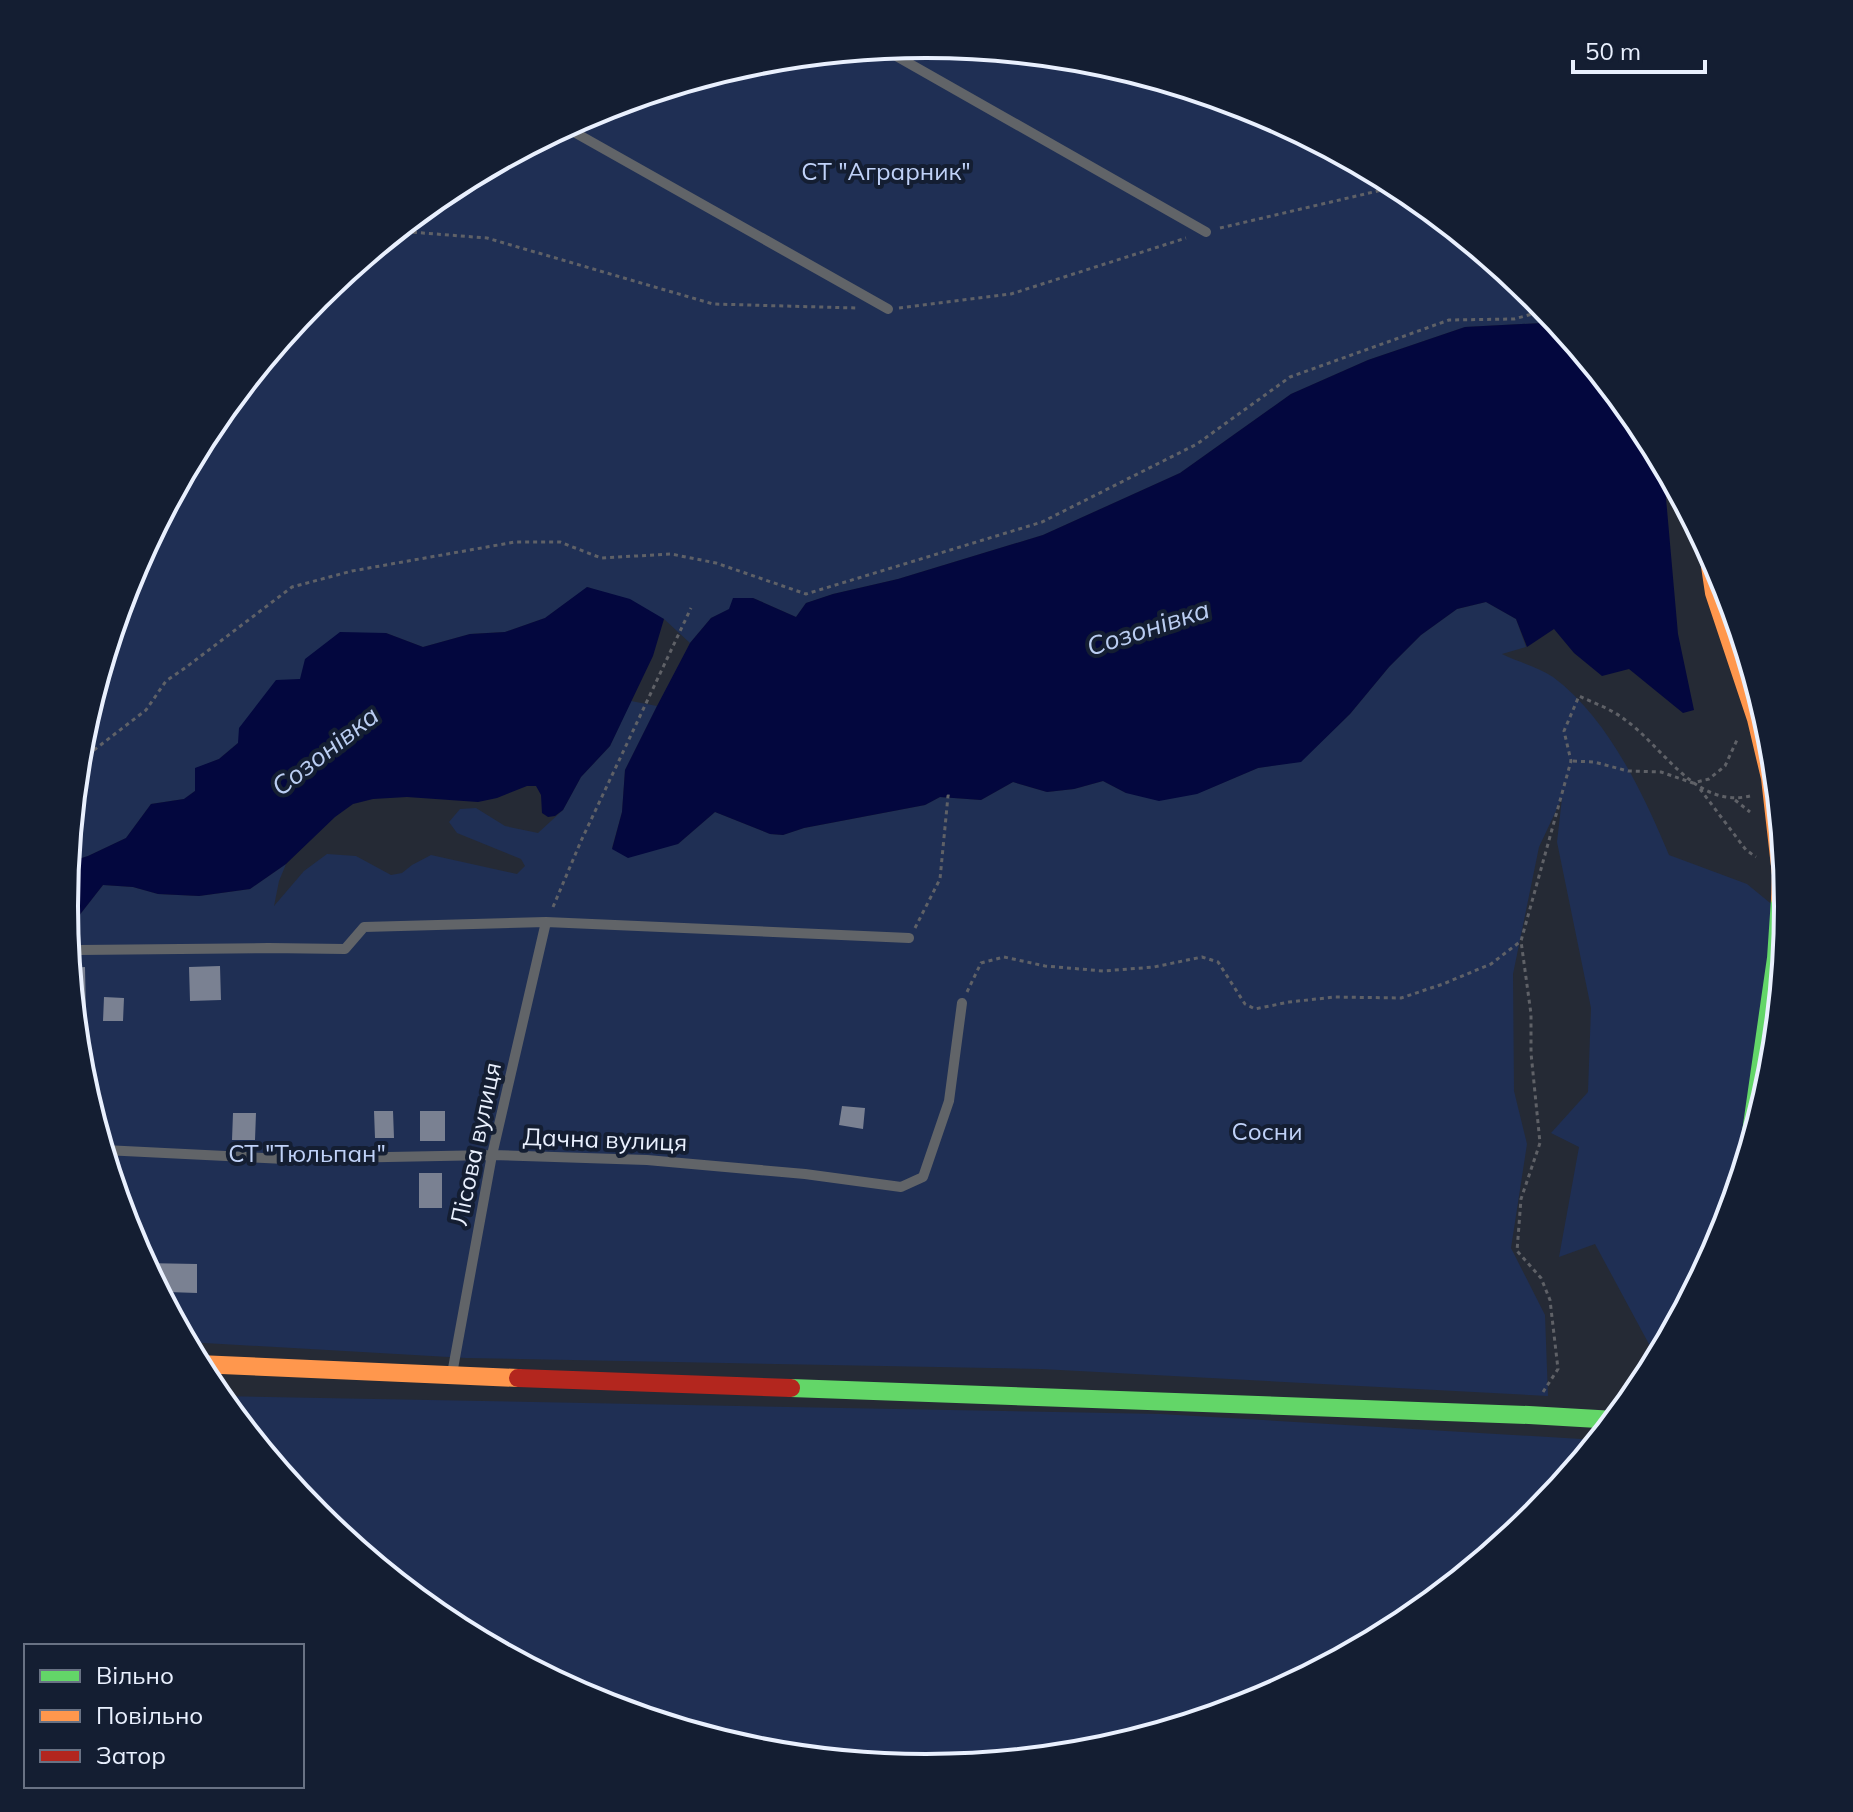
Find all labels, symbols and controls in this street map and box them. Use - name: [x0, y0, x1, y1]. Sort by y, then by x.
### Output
- scale bar: [1573, 24, 1705, 74]
- text: 50 m: [1585, 36, 1641, 66]
- park label: СТ "Аграрник": [801, 156, 971, 186]
- water label: Созонівка: [1082, 592, 1213, 663]
- water label: Созонівка: [264, 698, 385, 803]
- street label: Лісова вулиця: [443, 1059, 507, 1228]
- park label: Сосни: [1232, 1116, 1302, 1146]
- street label: Дачна вулиця: [522, 1121, 688, 1157]
- park label: СТ "Тюльпан": [228, 1138, 386, 1168]
- legend: [24, 1644, 304, 1788]
- text: Вільно: [96, 1660, 174, 1690]
- text: Повільно: [96, 1700, 203, 1730]
- text: Затор: [96, 1740, 166, 1770]

